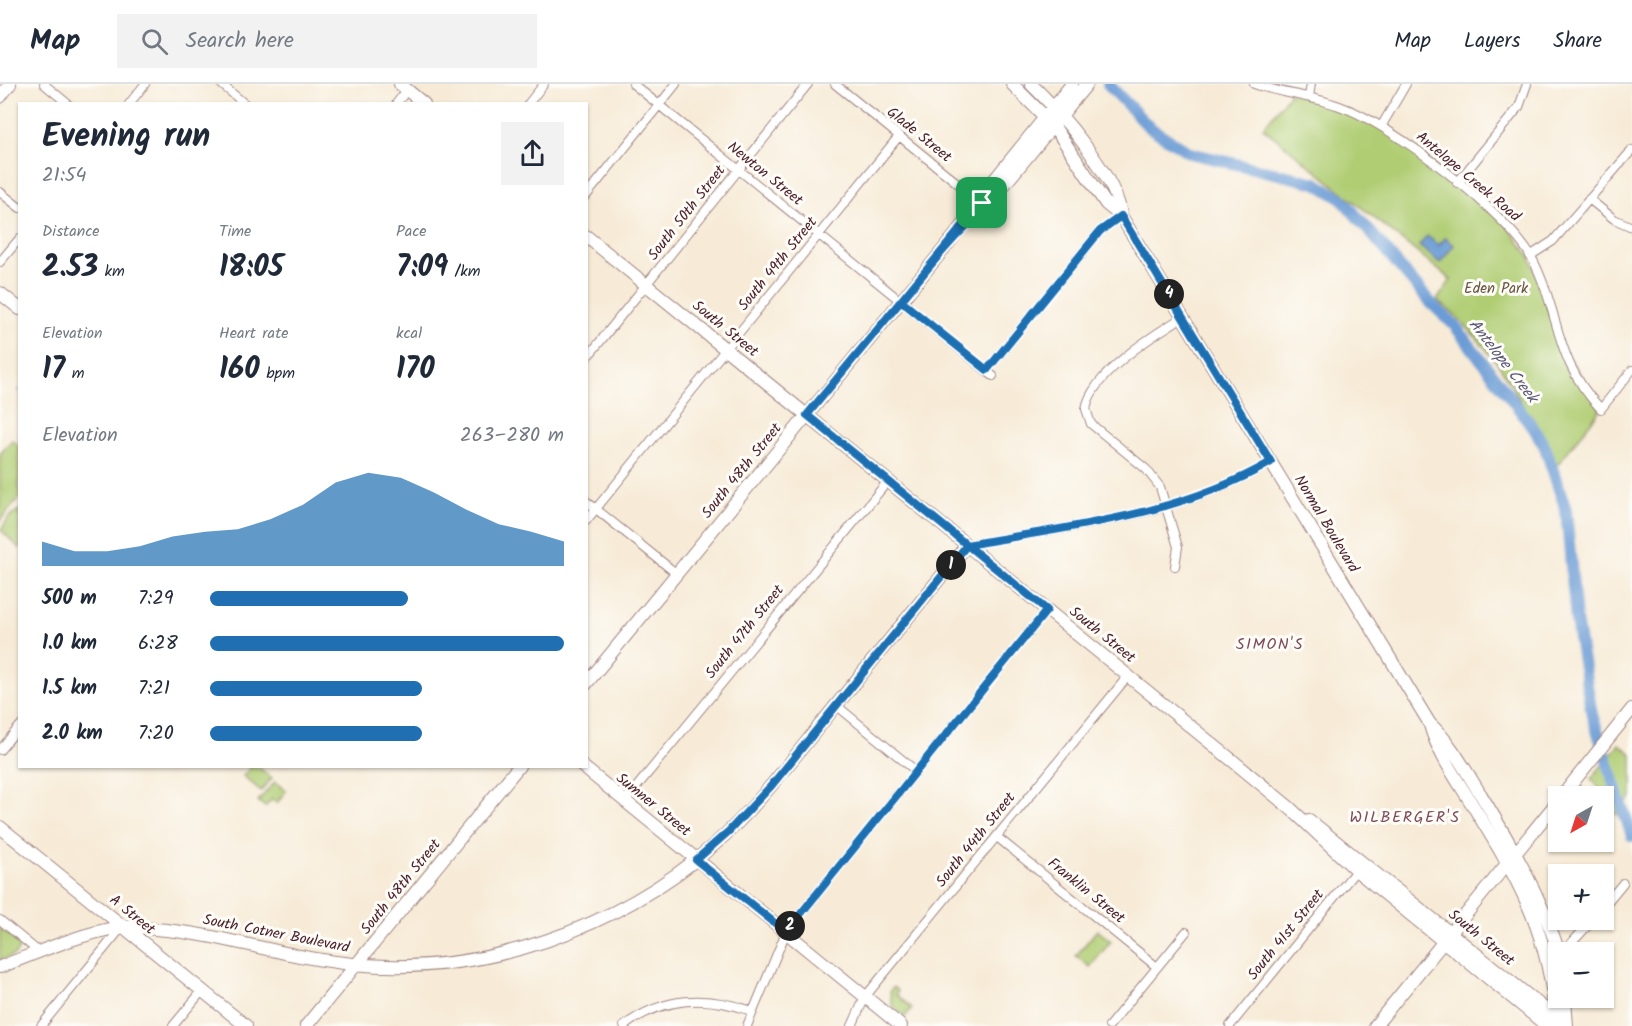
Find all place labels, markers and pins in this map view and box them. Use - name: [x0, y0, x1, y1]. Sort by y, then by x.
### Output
- pin: [956, 177, 1007, 228]
- pin: 4: [1154, 279, 1184, 309]
- pin: 1: [936, 550, 966, 580]
- pin: 2: [775, 911, 805, 941]

